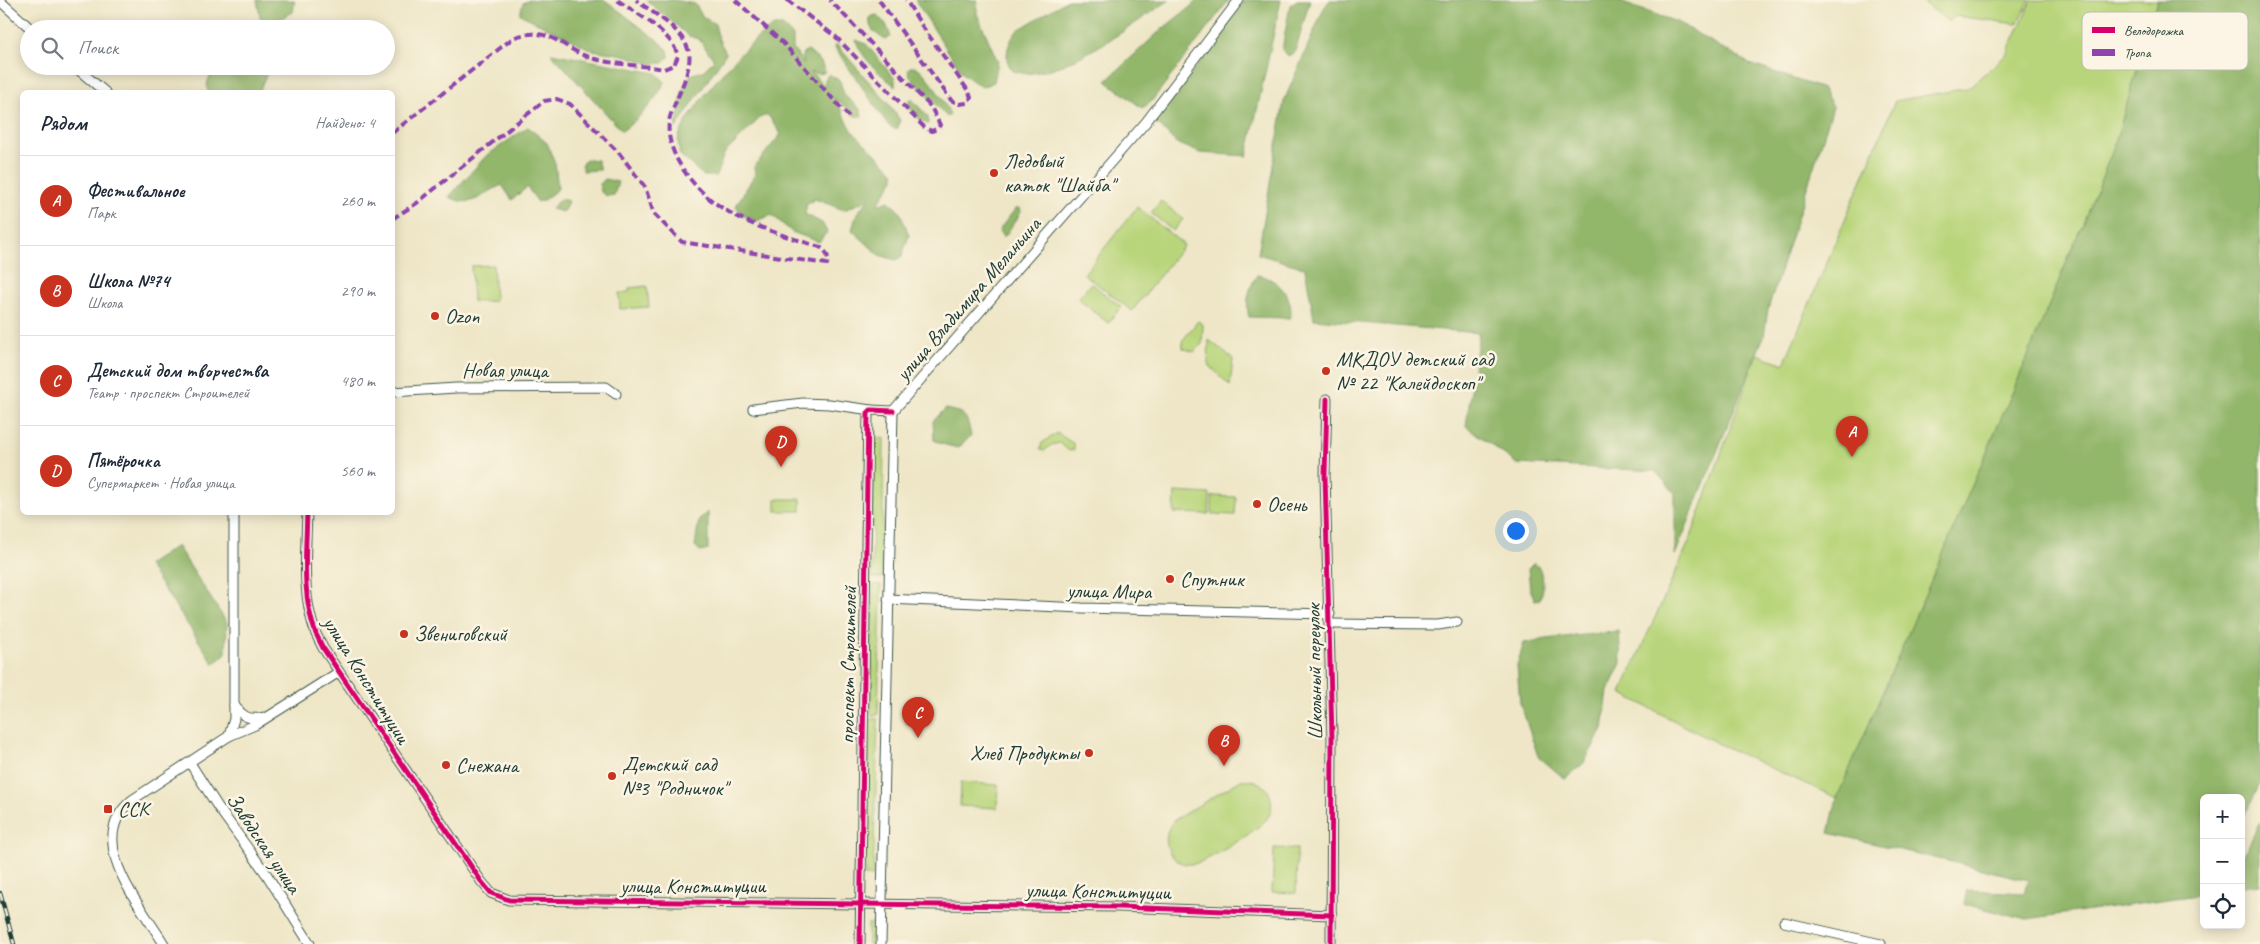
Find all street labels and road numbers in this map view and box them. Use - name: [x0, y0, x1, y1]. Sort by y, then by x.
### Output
- street label: улица Владимира Меланьина: [888, 211, 1047, 388]
- street label: Новая улица: [462, 357, 550, 383]
- street label: улица Мира: [1065, 577, 1153, 605]
- street label: проспект Строителей: [834, 585, 862, 744]
- street label: Школьный переулок: [1300, 601, 1328, 740]
- street label: улица Конституции: [316, 610, 417, 750]
- street label: Заводская улица: [221, 787, 308, 900]
- street label: улица Конституции: [618, 873, 767, 899]
- street label: улица Конституции: [1023, 877, 1173, 905]

